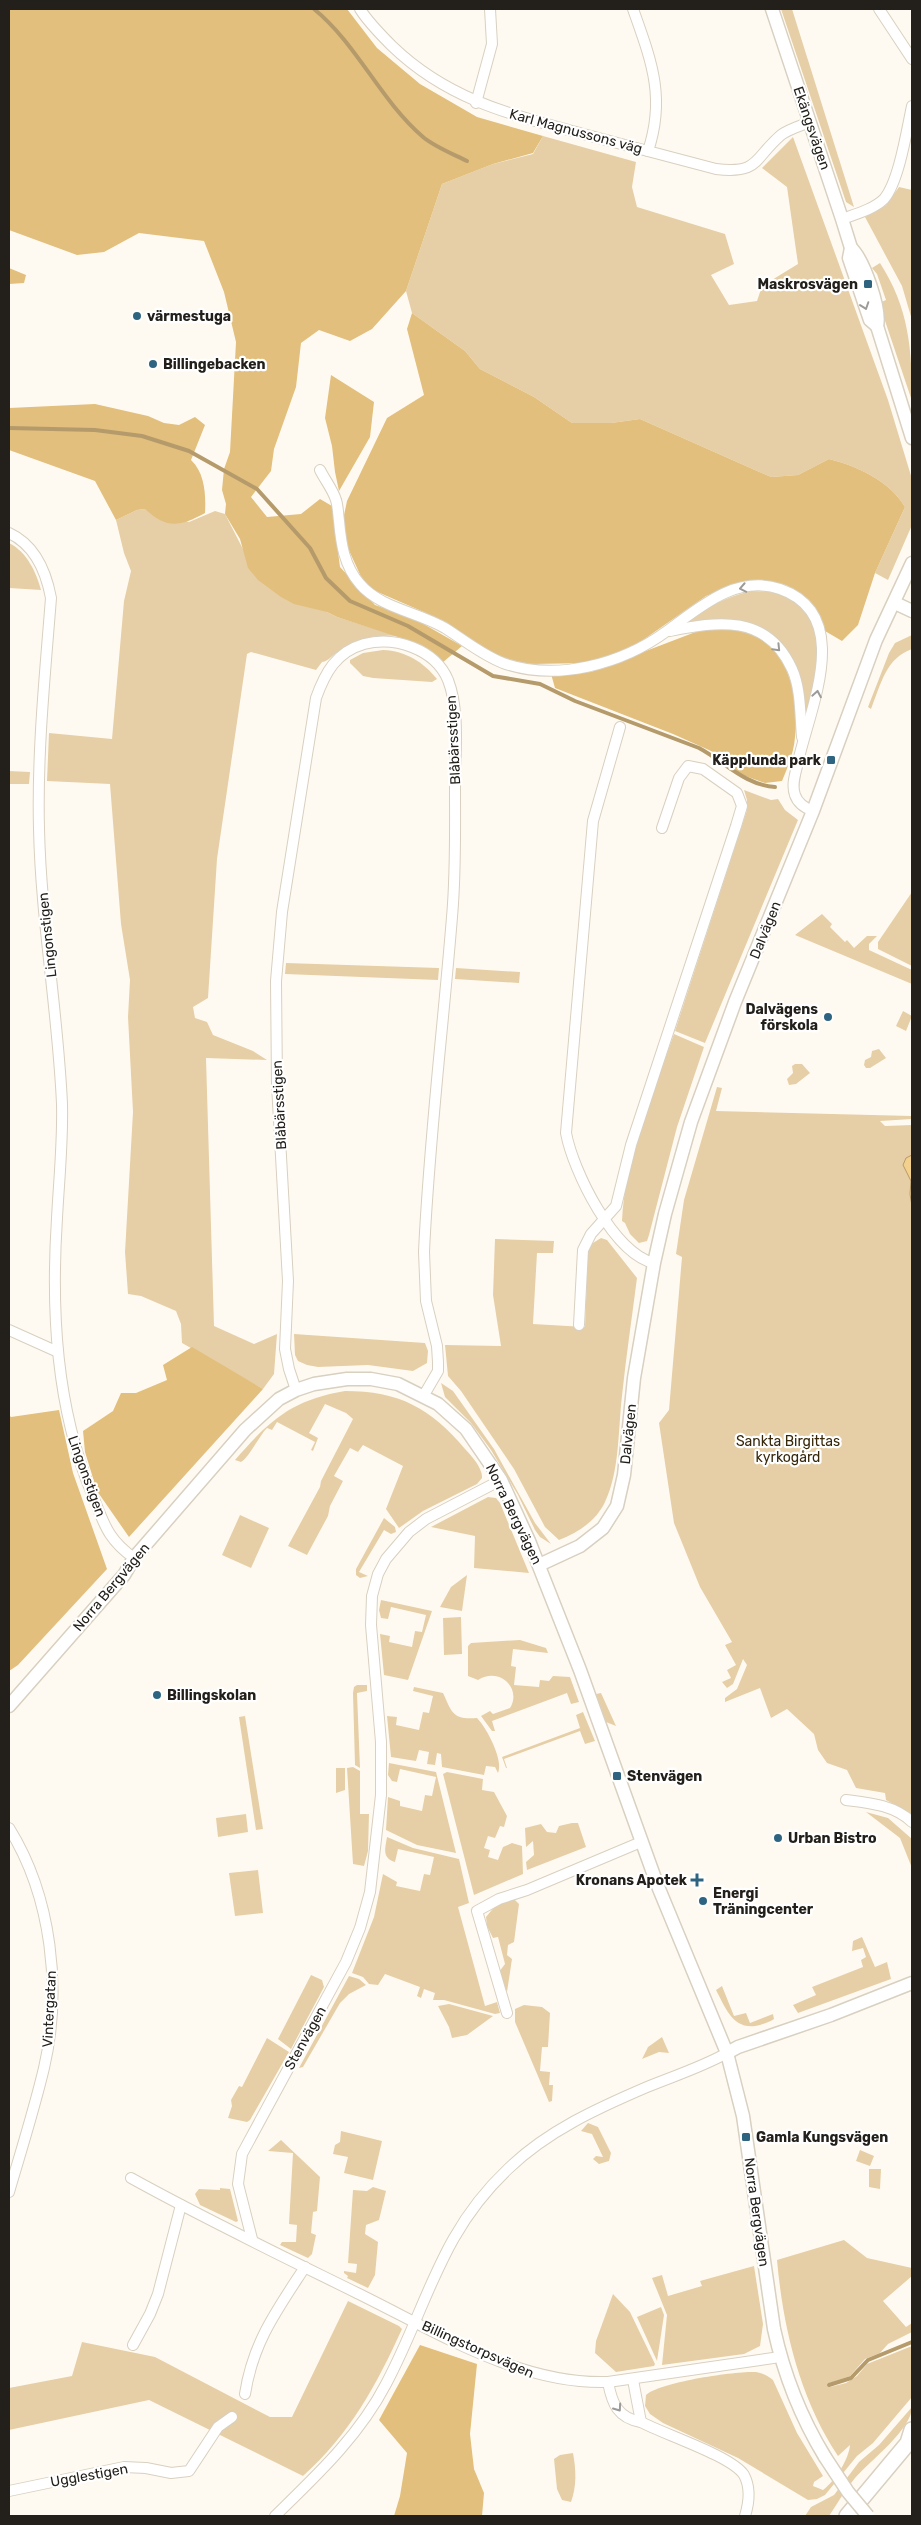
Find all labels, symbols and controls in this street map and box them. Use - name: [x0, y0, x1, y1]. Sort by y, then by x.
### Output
- street label: Ekängsvägen: [789, 84, 834, 172]
- street label: Karl Magnussons väg: [508, 106, 644, 157]
- place label: Maskrosvägen: [757, 276, 858, 293]
- marker: Maskrosvägen: [862, 278, 874, 290]
- one-way arrow: [859, 301, 869, 309]
- place label: värmestuga: [147, 308, 231, 325]
- marker: värmestuga: [131, 310, 143, 322]
- place label: Billingebacken: [163, 356, 266, 373]
- marker: Billingebacken: [147, 358, 159, 370]
- one-way arrow: [738, 583, 747, 593]
- one-way arrow: [771, 642, 780, 651]
- one-way arrow: [812, 690, 822, 699]
- street label: Blåbärsstigen: [443, 695, 464, 785]
- place label: Käpplunda park: [712, 752, 822, 769]
- marker: Käpplunda park: [825, 754, 837, 766]
- street label: Lingonstigen: [35, 892, 60, 978]
- street label: Dalvägen: [746, 899, 785, 961]
- place label: Dalvägens förskola: [746, 1001, 818, 1034]
- marker: Dalvägens förskola: [822, 1011, 834, 1023]
- street label: Blåbärsstigen: [269, 1060, 290, 1150]
- street label: Dalvägen: [617, 1403, 640, 1465]
- street label: Lingonstigen: [64, 1433, 109, 1519]
- park label: Sankta Birgittas kyrkogård: [736, 1433, 840, 1466]
- street label: Norra Bergvägen: [482, 1461, 545, 1567]
- street label: Norra Bergvägen: [69, 1540, 153, 1635]
- place label: Billingskolan: [167, 1687, 256, 1704]
- marker: Billingskolan: [151, 1689, 163, 1701]
- place label: Stenvägen: [627, 1768, 702, 1785]
- marker: Stenvägen: [611, 1770, 623, 1782]
- place label: Urban Bistro: [788, 1830, 877, 1847]
- marker: Urban Bistro: [772, 1832, 784, 1844]
- place label: Kronans Apotek: [576, 1872, 688, 1889]
- marker: Kronans Apotek: [691, 1874, 703, 1886]
- place label: Energi Träningcenter: [713, 1885, 814, 1918]
- marker: Energi Träningcenter: [697, 1895, 709, 1907]
- street label: Vintergatan: [39, 1970, 60, 2048]
- street label: Stenvägen: [281, 2003, 330, 2073]
- place label: Gamla Kungsvägen: [756, 2129, 888, 2146]
- marker: Gamla Kungsvägen: [740, 2131, 752, 2143]
- street label: Norra Bergvägen: [740, 2156, 773, 2268]
- street label: Billingstorpsvägen: [419, 2317, 536, 2382]
- one-way arrow: [612, 2402, 621, 2412]
- street label: Ugglestigen: [49, 2460, 129, 2491]

